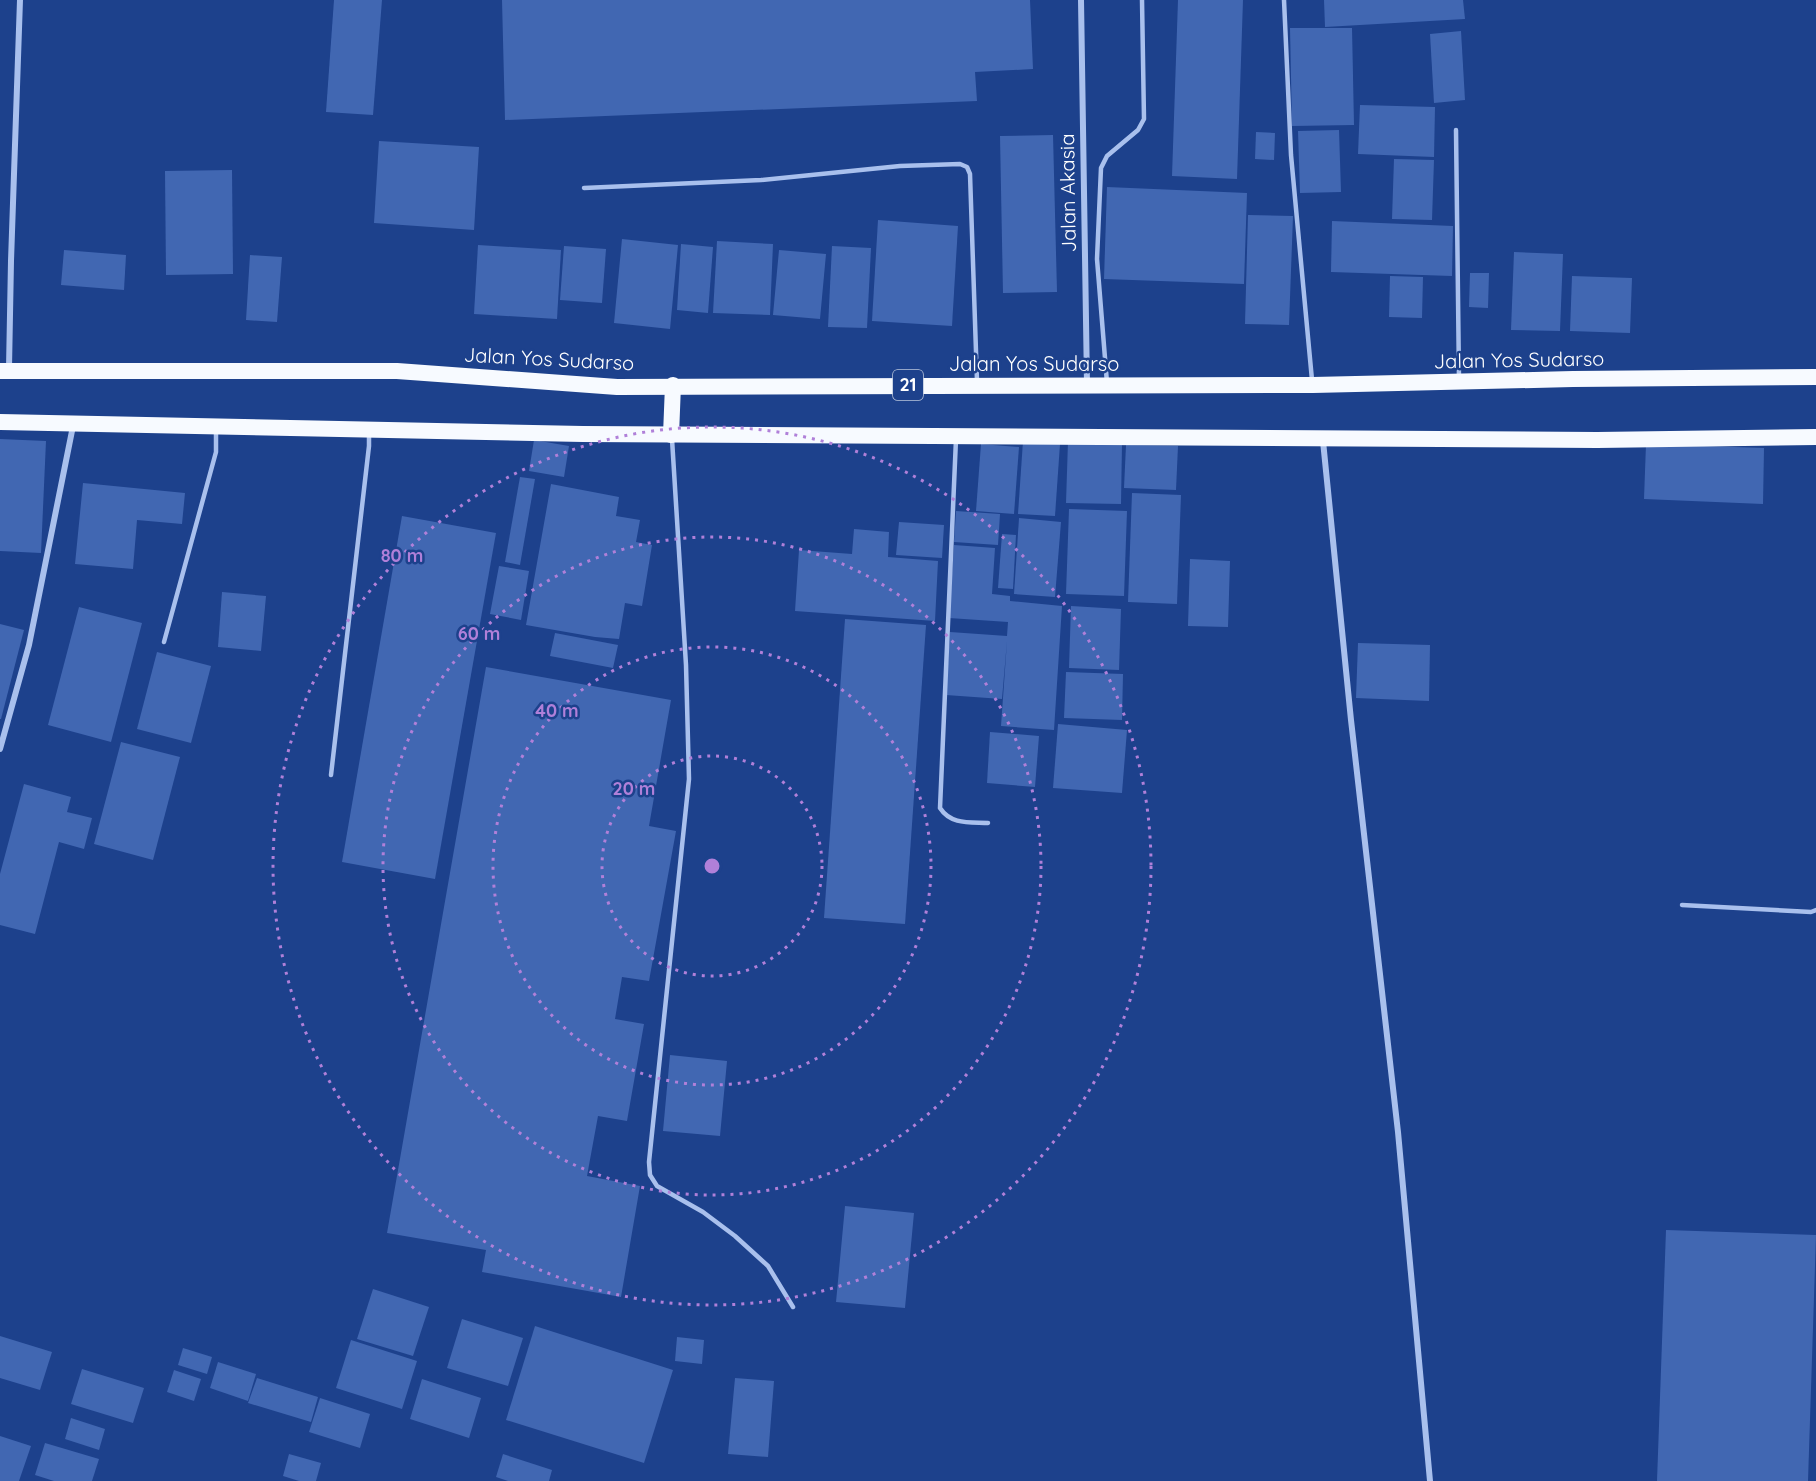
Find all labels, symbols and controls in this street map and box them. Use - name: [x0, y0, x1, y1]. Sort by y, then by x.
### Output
- street label: Jalan Akasia: [1054, 133, 1081, 253]
- street label: Jalan Yos Sudarso: [463, 342, 635, 375]
- street label: Jalan Yos Sudarso: [1433, 346, 1605, 373]
- street label: Jalan Yos Sudarso: [949, 351, 1119, 376]
- road number: 21: [893, 370, 923, 400]
- text: 80 m: [381, 544, 423, 567]
- text: 60 m: [458, 622, 500, 645]
- text: 40 m: [535, 699, 579, 722]
- text: 20 m: [613, 777, 655, 800]
- centre of rings: [702, 856, 722, 876]

